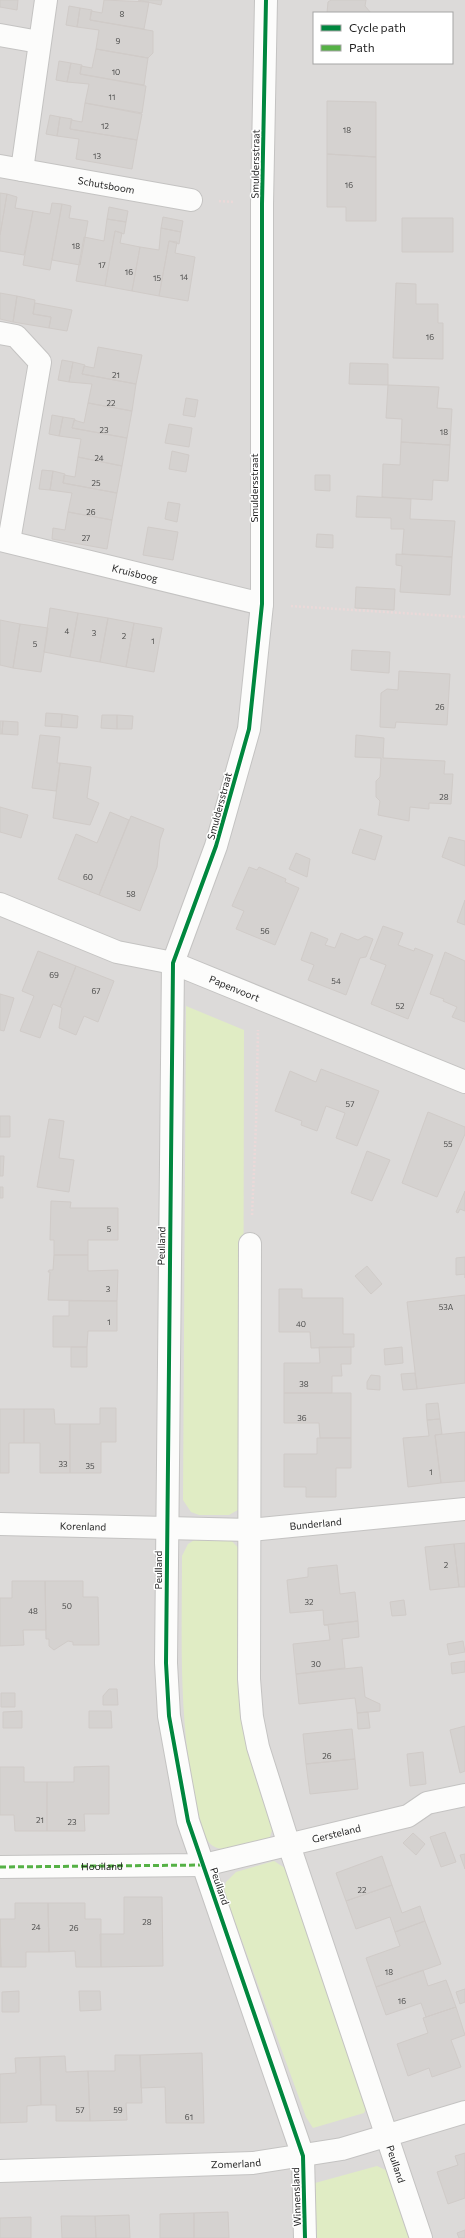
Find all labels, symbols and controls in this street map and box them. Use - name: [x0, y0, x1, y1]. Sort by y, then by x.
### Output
- house number: 8: [120, 9, 125, 19]
- legend: [313, 12, 453, 64]
- text: Cycle path: [349, 20, 406, 34]
- house number: 9: [116, 36, 121, 46]
- text: Path: [349, 40, 375, 54]
- house number: 10: [112, 67, 120, 77]
- house number: 11: [109, 92, 115, 102]
- house number: 12: [101, 121, 109, 131]
- house number: 18: [343, 125, 351, 135]
- street label: Smuldersstraat: [248, 129, 262, 199]
- house number: 13: [93, 151, 101, 161]
- street label: Schutsboom: [77, 174, 136, 196]
- house number: 16: [345, 180, 353, 190]
- house number: 18: [72, 241, 80, 251]
- house number: 17: [98, 260, 106, 270]
- house number: 16: [125, 267, 133, 277]
- house number: 14: [180, 272, 188, 282]
- house number: 15: [153, 273, 161, 283]
- house number: 16: [426, 332, 434, 342]
- house number: 21: [112, 370, 120, 380]
- house number: 22: [107, 398, 116, 408]
- house number: 23: [100, 425, 109, 435]
- house number: 18: [440, 427, 448, 437]
- house number: 24: [94, 453, 104, 463]
- street label: Smuldersstraat: [248, 453, 260, 523]
- house number: 25: [91, 478, 101, 488]
- house number: 26: [86, 507, 96, 517]
- house number: 27: [82, 533, 90, 543]
- street label: Kruisboog: [111, 562, 160, 584]
- house number: 4: [65, 626, 70, 636]
- house number: 3: [92, 628, 97, 638]
- house number: 2: [122, 631, 127, 641]
- house number: 1: [151, 636, 155, 646]
- house number: 5: [33, 639, 38, 649]
- house number: 26: [435, 702, 445, 712]
- street label: Smuldersstraat: [204, 771, 234, 841]
- house number: 28: [439, 792, 449, 802]
- house number: 60: [83, 872, 93, 882]
- house number: 58: [126, 889, 136, 899]
- house number: 56: [260, 926, 270, 936]
- house number: 69: [49, 970, 59, 980]
- street label: Papenvoort: [208, 972, 262, 1004]
- house number: 54: [331, 976, 341, 986]
- house number: 67: [91, 986, 101, 996]
- house number: 52: [395, 1001, 405, 1011]
- house number: 57: [346, 1099, 354, 1109]
- house number: 55: [443, 1139, 453, 1149]
- house number: 5: [107, 1224, 112, 1234]
- street label: Peulland: [155, 1226, 167, 1265]
- house number: 3: [106, 1284, 111, 1294]
- house number: 53A: [439, 1302, 454, 1312]
- house number: 1: [107, 1317, 111, 1327]
- house number: 40: [296, 1319, 306, 1329]
- house number: 38: [299, 1379, 309, 1389]
- house number: 36: [297, 1413, 307, 1423]
- house number: 33: [58, 1459, 68, 1469]
- house number: 35: [85, 1461, 95, 1471]
- house number: 1: [429, 1467, 433, 1477]
- street label: Bunderland: [289, 1515, 342, 1532]
- street label: Korenland: [60, 1519, 107, 1533]
- street label: Peulland: [152, 1550, 164, 1589]
- house number: 2: [444, 1560, 449, 1570]
- house number: 32: [305, 1597, 314, 1607]
- house number: 50: [62, 1601, 72, 1611]
- house number: 48: [28, 1606, 38, 1616]
- house number: 30: [311, 1659, 321, 1669]
- house number: 26: [322, 1751, 332, 1761]
- house number: 21: [36, 1815, 44, 1825]
- house number: 23: [68, 1817, 77, 1827]
- street label: Gersteland: [311, 1822, 362, 1845]
- street label: Hooiland: [81, 1860, 123, 1872]
- street label: Peulland: [208, 1866, 232, 1906]
- house number: 22: [358, 1885, 367, 1895]
- house number: 28: [142, 1917, 152, 1927]
- house number: 24: [31, 1922, 41, 1932]
- house number: 26: [69, 1923, 79, 1933]
- house number: 18: [385, 1967, 393, 1977]
- house number: 16: [398, 1996, 406, 2006]
- house number: 57: [76, 2105, 84, 2115]
- house number: 59: [113, 2105, 123, 2115]
- house number: 61: [185, 2112, 193, 2122]
- street label: Peulland: [384, 2144, 408, 2185]
- street label: Zomerland: [211, 2156, 262, 2170]
- street label: Winnensland: [289, 2167, 303, 2227]

